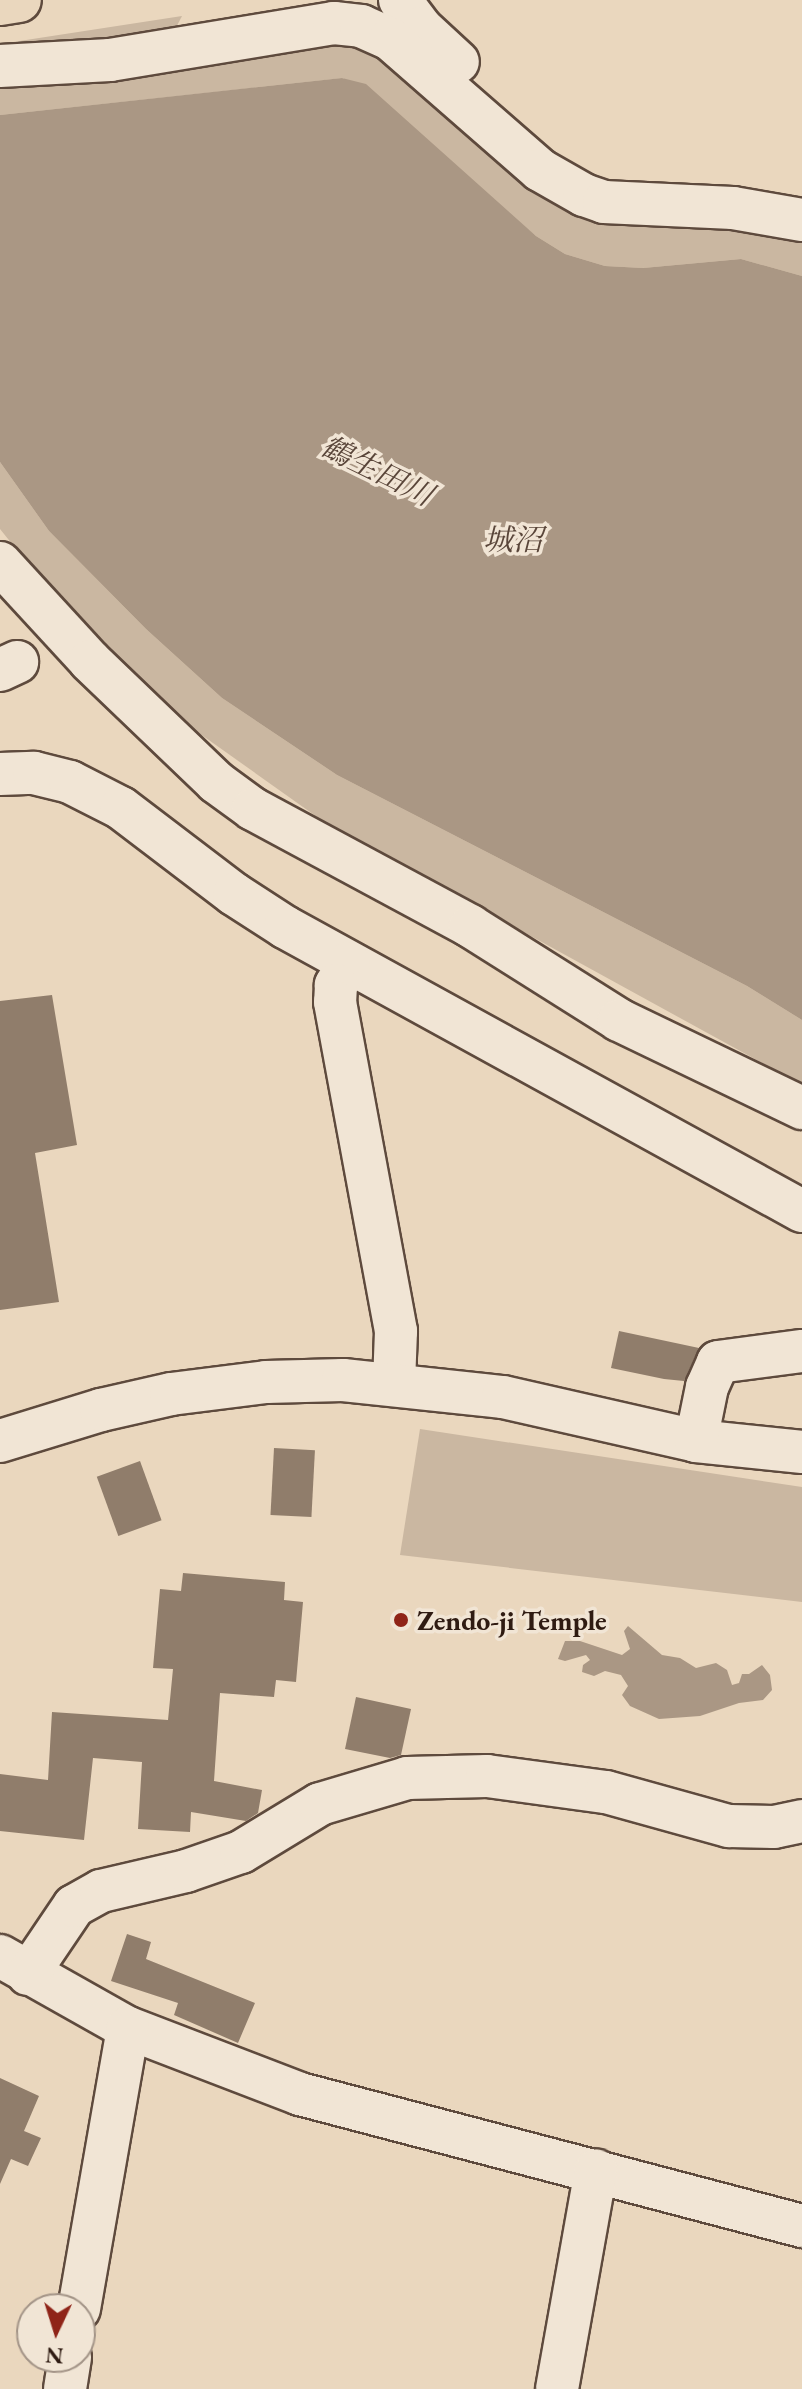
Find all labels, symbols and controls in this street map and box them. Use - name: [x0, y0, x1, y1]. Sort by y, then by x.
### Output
- water label: 鶴生田川: [315, 429, 439, 513]
- water label: 城沼: [483, 522, 543, 558]
- place label: Zendo-ji Temple: [417, 1603, 607, 1637]
- marker: Zendo-ji Temple: [392, 1611, 410, 1629]
- north arrow: [16, 2293, 96, 2373]
- text: N: [45, 2340, 64, 2371]

